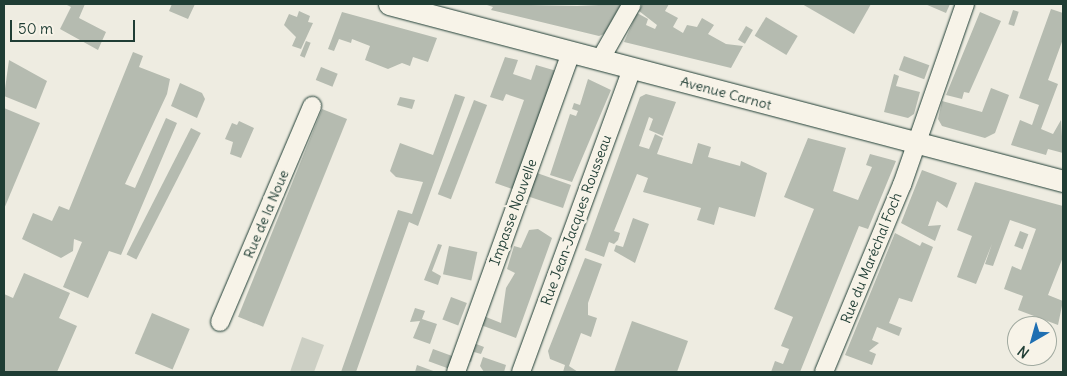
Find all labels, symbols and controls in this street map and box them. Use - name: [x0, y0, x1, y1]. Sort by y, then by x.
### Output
- scale bar: [12, 10, 138, 42]
- text: 50 m: [18, 19, 53, 38]
- street label: Avenue Carnot: [679, 73, 773, 113]
- street label: Rue Jean-Jacques Rousseau: [537, 132, 615, 308]
- street label: Impasse Nouvelle: [486, 157, 540, 267]
- street label: Rue de la Noue: [240, 167, 292, 261]
- street label: Rue du Maréchal Foch: [837, 190, 905, 326]
- north arrow: [1007, 316, 1057, 366]
- text: N: [1014, 342, 1033, 362]

